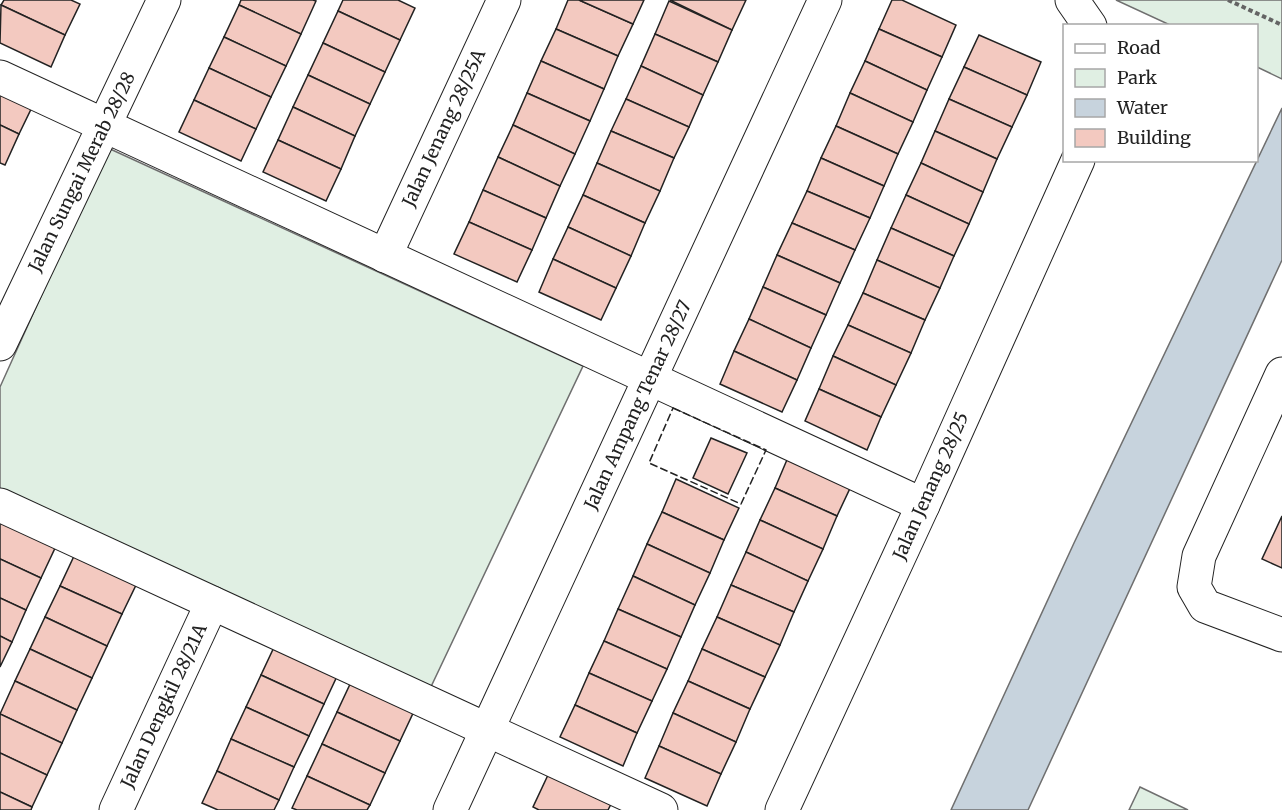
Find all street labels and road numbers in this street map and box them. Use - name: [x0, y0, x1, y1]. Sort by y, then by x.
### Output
- street label: Jalan Jenang 28/25A: [397, 45, 490, 211]
- street label: Jalan Sungai Merab 28/28: [23, 68, 140, 276]
- street label: Jalan Ampang Tenar 28/27: [578, 296, 696, 514]
- street label: Jalan Jenang 28/25: [887, 408, 973, 564]
- street label: Jalan Dengkil 28/21A: [115, 620, 212, 793]

